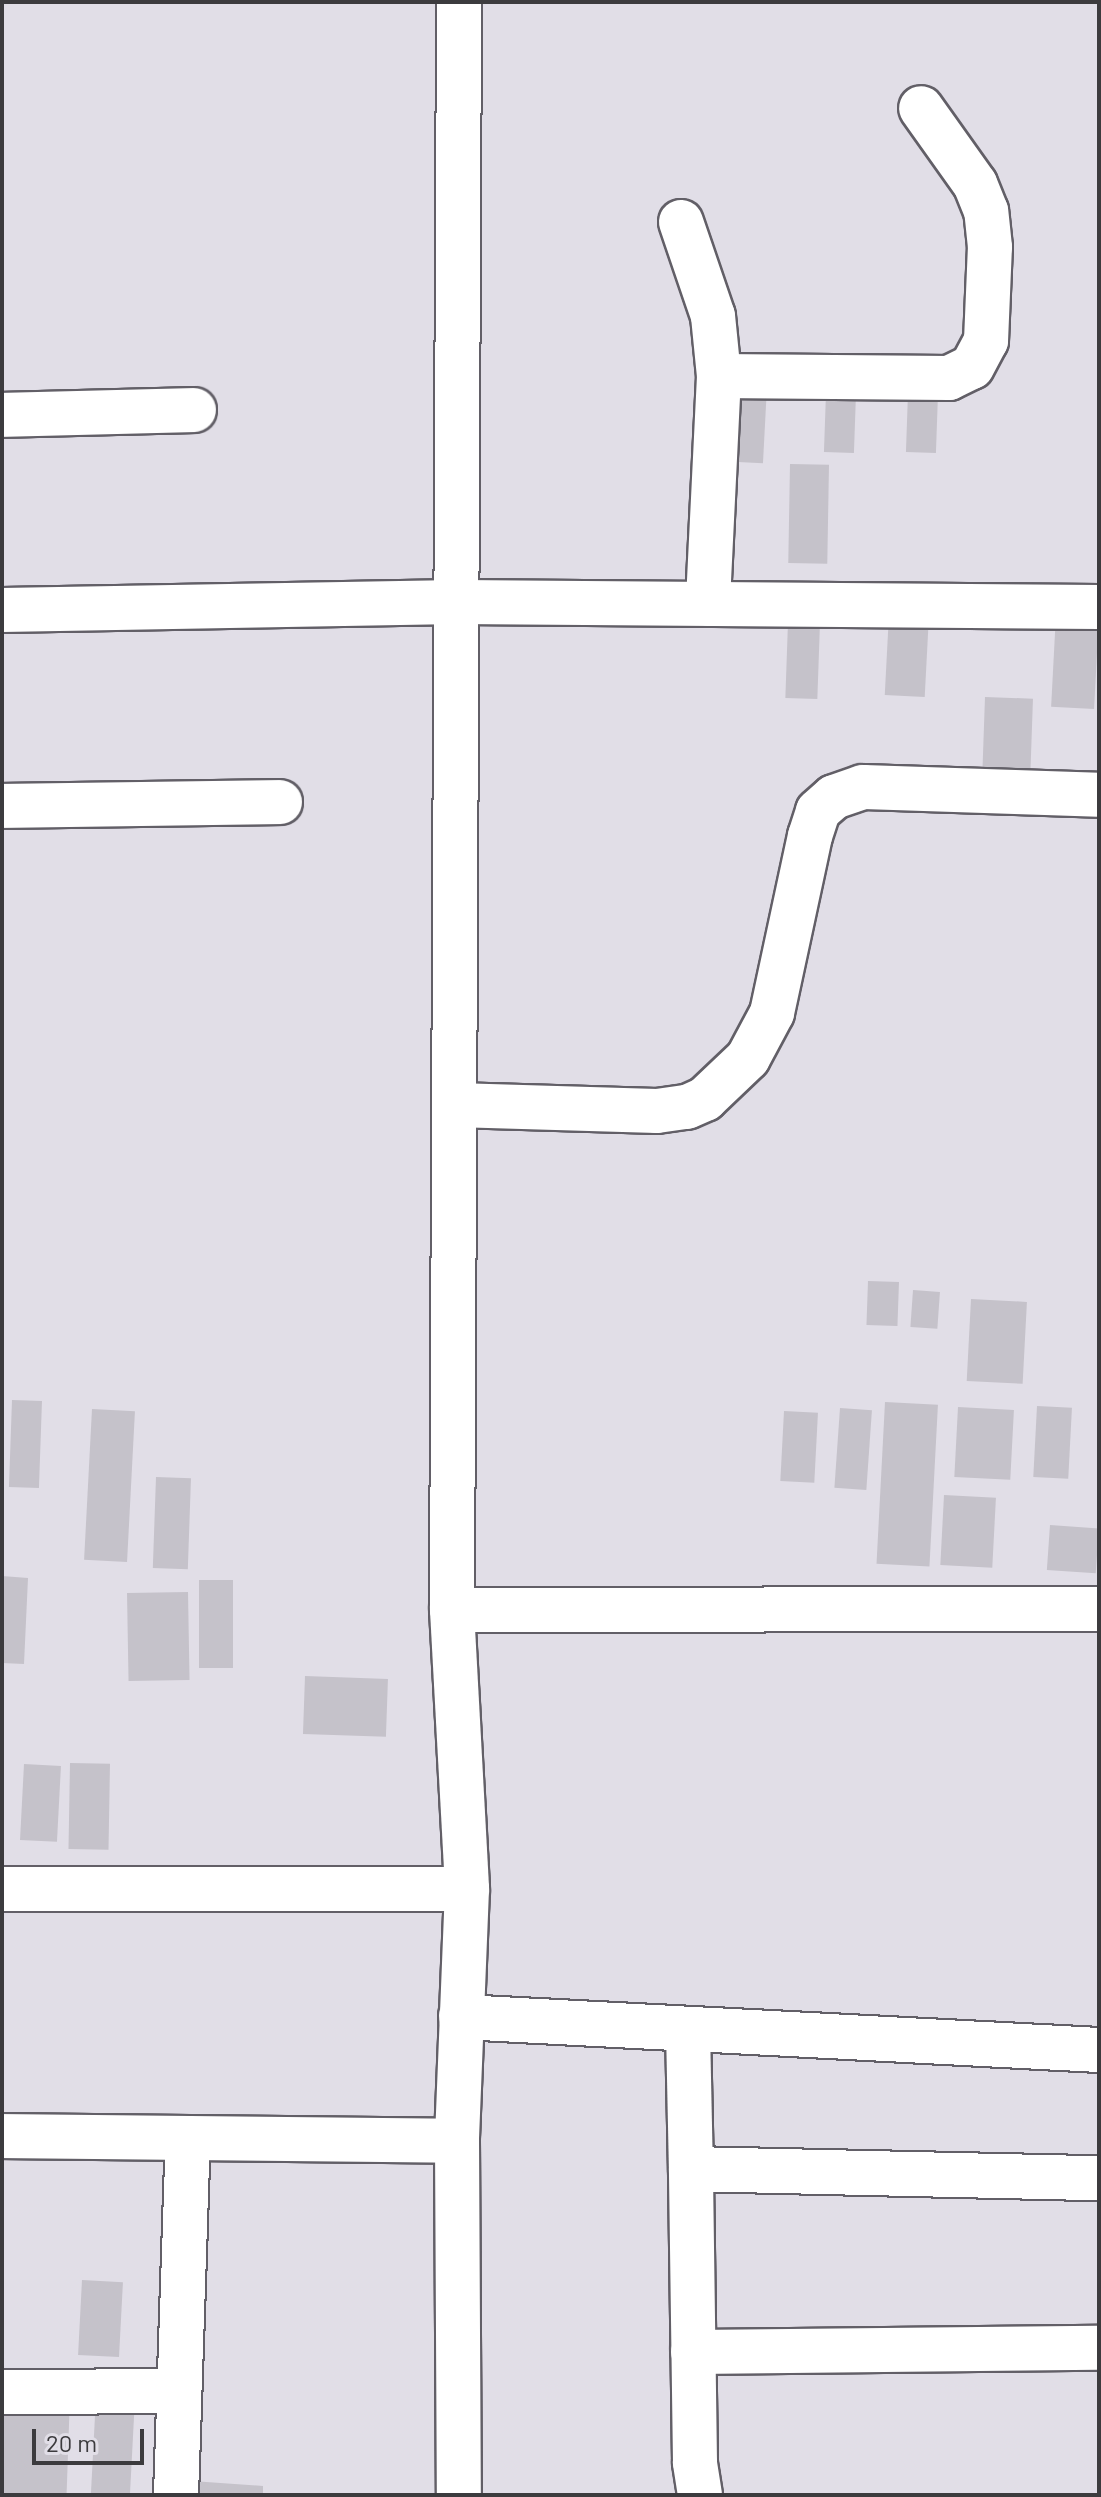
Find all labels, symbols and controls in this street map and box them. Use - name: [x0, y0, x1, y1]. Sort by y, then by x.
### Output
- scale bar: [36, 2413, 148, 2463]
- text: 20 m: [46, 2428, 97, 2457]

